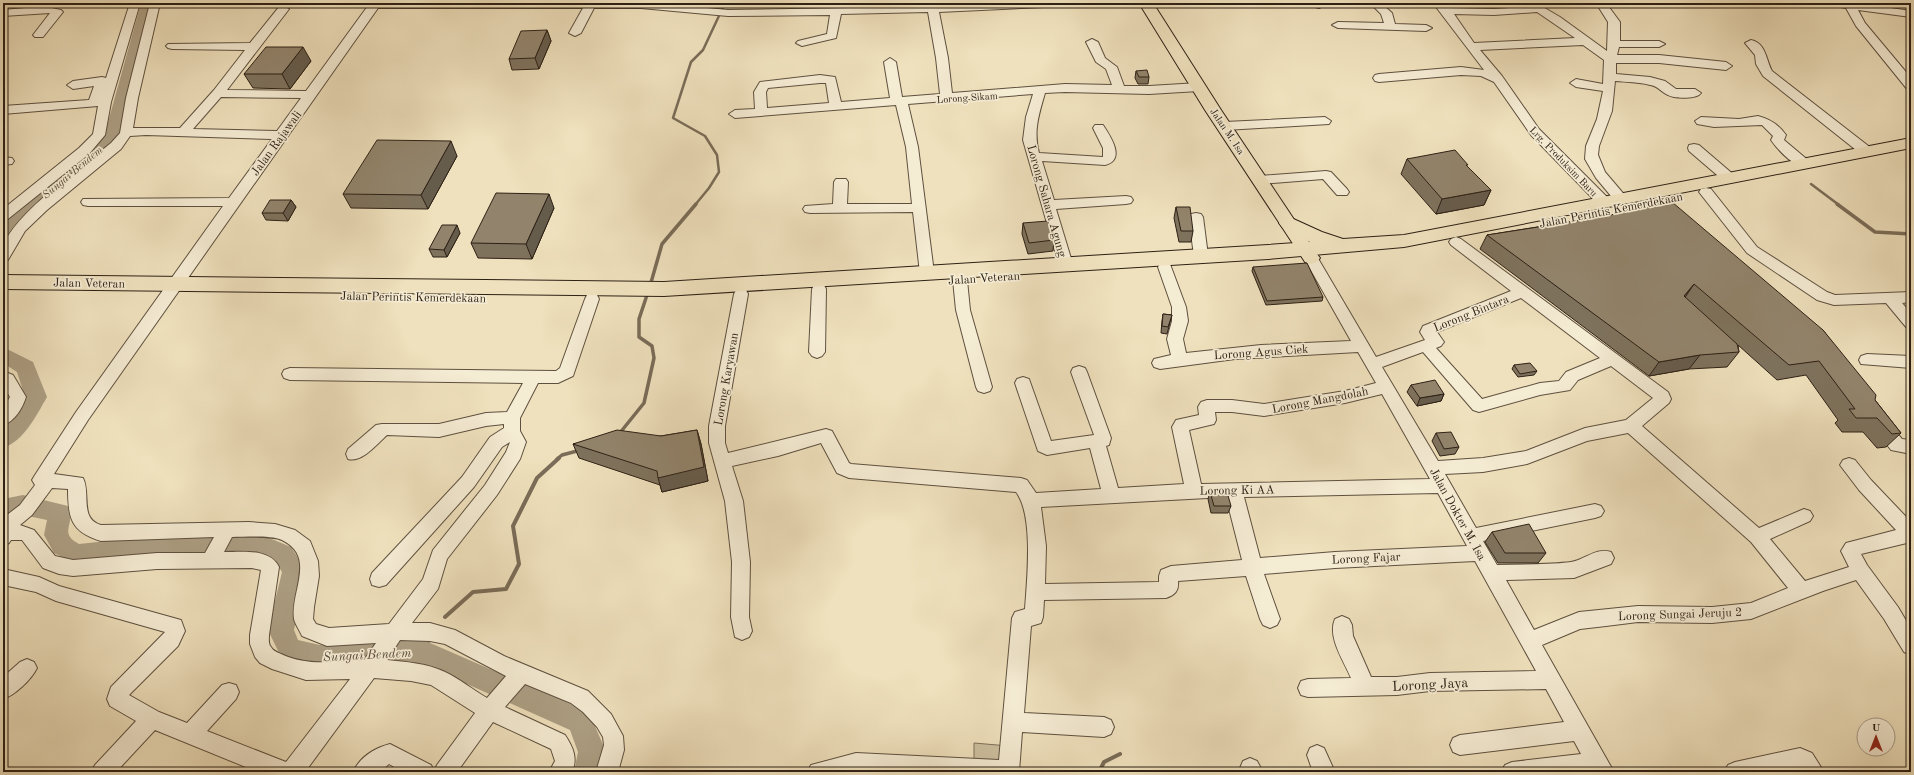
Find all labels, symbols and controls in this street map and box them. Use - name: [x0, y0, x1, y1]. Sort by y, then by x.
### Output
- street label: Lorong Sikam: [936, 91, 998, 105]
- street label: Jalan M. Isa: [1208, 107, 1246, 157]
- street label: Jalan Rajawali: [249, 109, 304, 178]
- street label: Lrg. Produksim Baru: [1528, 125, 1599, 199]
- street label: Lorong Sahara Agung: [1024, 144, 1068, 259]
- water label: Sungai Bendem: [41, 145, 105, 201]
- street label: Jalan Perintis Kemerdekaan: [1538, 191, 1685, 231]
- street label: Jalan Veteran: [948, 270, 1021, 287]
- street label: Jalan Veteran: [53, 277, 126, 291]
- street label: Jalan Perintis Kemerdekaan: [340, 291, 487, 305]
- street label: Lorong Bintara: [1432, 293, 1511, 335]
- street label: Lorong Karyawan: [713, 331, 741, 427]
- street label: Lorong Agus Ciek: [1213, 344, 1309, 362]
- street label: Lorong Mangdolah: [1271, 386, 1370, 416]
- street label: Jalan Dokter M. Isa: [1427, 466, 1488, 563]
- street label: Lorong Ki AA: [1199, 484, 1275, 498]
- street label: Lorong Fajar: [1331, 551, 1401, 567]
- street label: Lorong Sungai Jeruju 2: [1618, 607, 1742, 623]
- water label: Sungai Bendem: [323, 647, 412, 664]
- street label: Lorong Jaya: [1392, 676, 1469, 694]
- north arrow: [1856, 717, 1896, 757]
- text: U: [1872, 723, 1881, 734]

